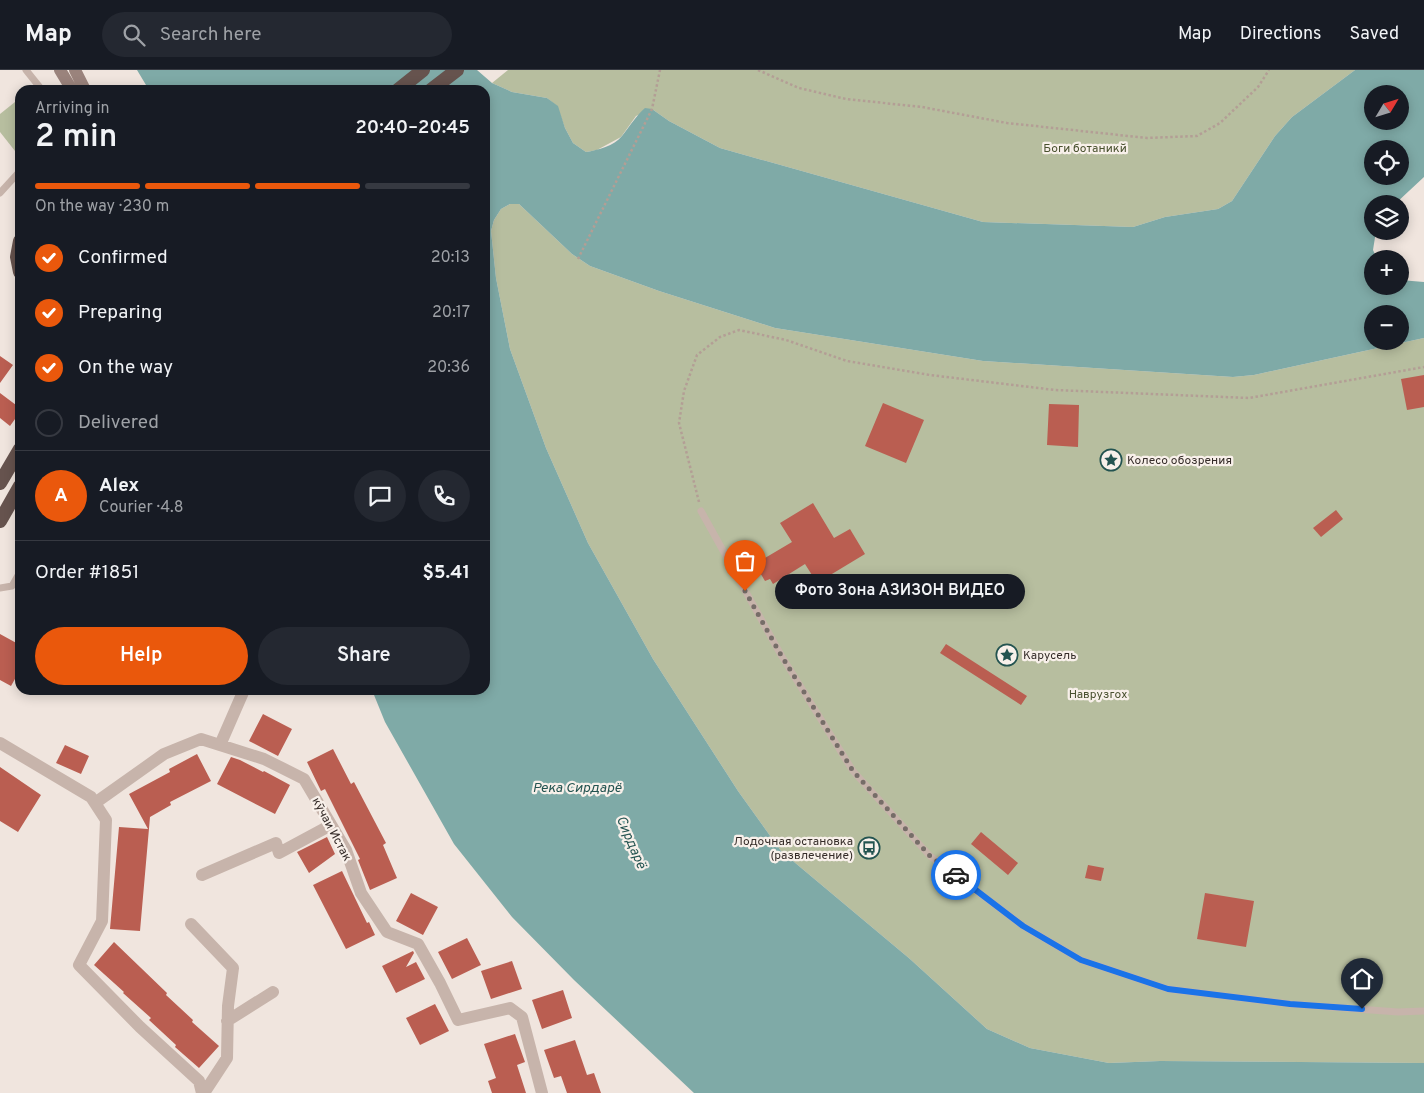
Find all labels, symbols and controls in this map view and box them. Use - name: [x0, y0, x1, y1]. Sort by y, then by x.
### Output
- search box: [102, 12, 452, 57]
- text: Map: [25, 20, 72, 50]
- icon: search: [120, 21, 148, 49]
- text: Search here: [160, 23, 261, 47]
- text: Map: [1178, 23, 1212, 46]
- text: Directions: [1240, 23, 1322, 46]
- text: Saved: [1350, 23, 1399, 46]
- north arrow: [1364, 85, 1409, 130]
- map controls: [1364, 85, 1409, 350]
- text: Arriving in: [35, 99, 110, 119]
- text: 20:40–20:45: [355, 116, 470, 140]
- text: 2 min: [35, 118, 117, 158]
- button: locate: [1364, 140, 1409, 185]
- park label: Боги ботаникй: [1043, 141, 1127, 157]
- button: layers: [1364, 195, 1409, 240]
- text: On the way · 230 m: [35, 197, 169, 217]
- icon: check: [35, 244, 63, 272]
- text: Confirmed: [78, 246, 168, 270]
- text: 20:13: [431, 248, 470, 268]
- button: +: [1364, 250, 1409, 295]
- icon: check: [35, 299, 63, 327]
- text: Preparing: [78, 301, 162, 325]
- text: 20:17: [432, 303, 470, 323]
- button: −: [1364, 305, 1409, 350]
- icon: check: [35, 354, 63, 382]
- text: On the way: [78, 356, 173, 380]
- text: 20:36: [427, 358, 470, 378]
- text: Delivered: [78, 411, 159, 435]
- place icon: Колесо обозрения: [1099, 448, 1123, 472]
- place label: Колесо обозрения: [1127, 453, 1232, 469]
- button: chat: [354, 470, 406, 522]
- button: phone: [418, 470, 470, 522]
- text: Alex: [99, 474, 139, 498]
- text: A: [54, 484, 68, 508]
- text: Courier · 4.8: [99, 498, 183, 518]
- pin: [724, 540, 766, 591]
- icon: bag: [731, 547, 759, 575]
- text: Order #1851: [35, 561, 139, 585]
- text: $5.41: [422, 561, 470, 585]
- callout: Фото Зона АЗИЗОН ВИДЕО: [775, 574, 1025, 608]
- text: Фото Зона АЗИЗОН ВИДЕО: [795, 581, 1005, 601]
- button: Help: [35, 627, 248, 685]
- button: Share: [258, 627, 470, 685]
- place icon: Карусель: [995, 643, 1019, 667]
- place label: Карусель: [1023, 648, 1077, 664]
- park label: Наврузгох: [1069, 687, 1127, 703]
- water label: Река Сирдарё: [532, 780, 622, 797]
- street label: кӯчаи Истак: [308, 795, 355, 864]
- water label: Сирдарё: [612, 814, 650, 872]
- place label: Лодочная остановка (развлечение): [734, 834, 853, 864]
- bus stop icon: Лодочная остановка (развлечение): [857, 836, 881, 860]
- courier: [931, 850, 981, 900]
- icon: car: [942, 861, 970, 889]
- pin: [1341, 958, 1383, 1009]
- icon: home: [1348, 965, 1376, 993]

